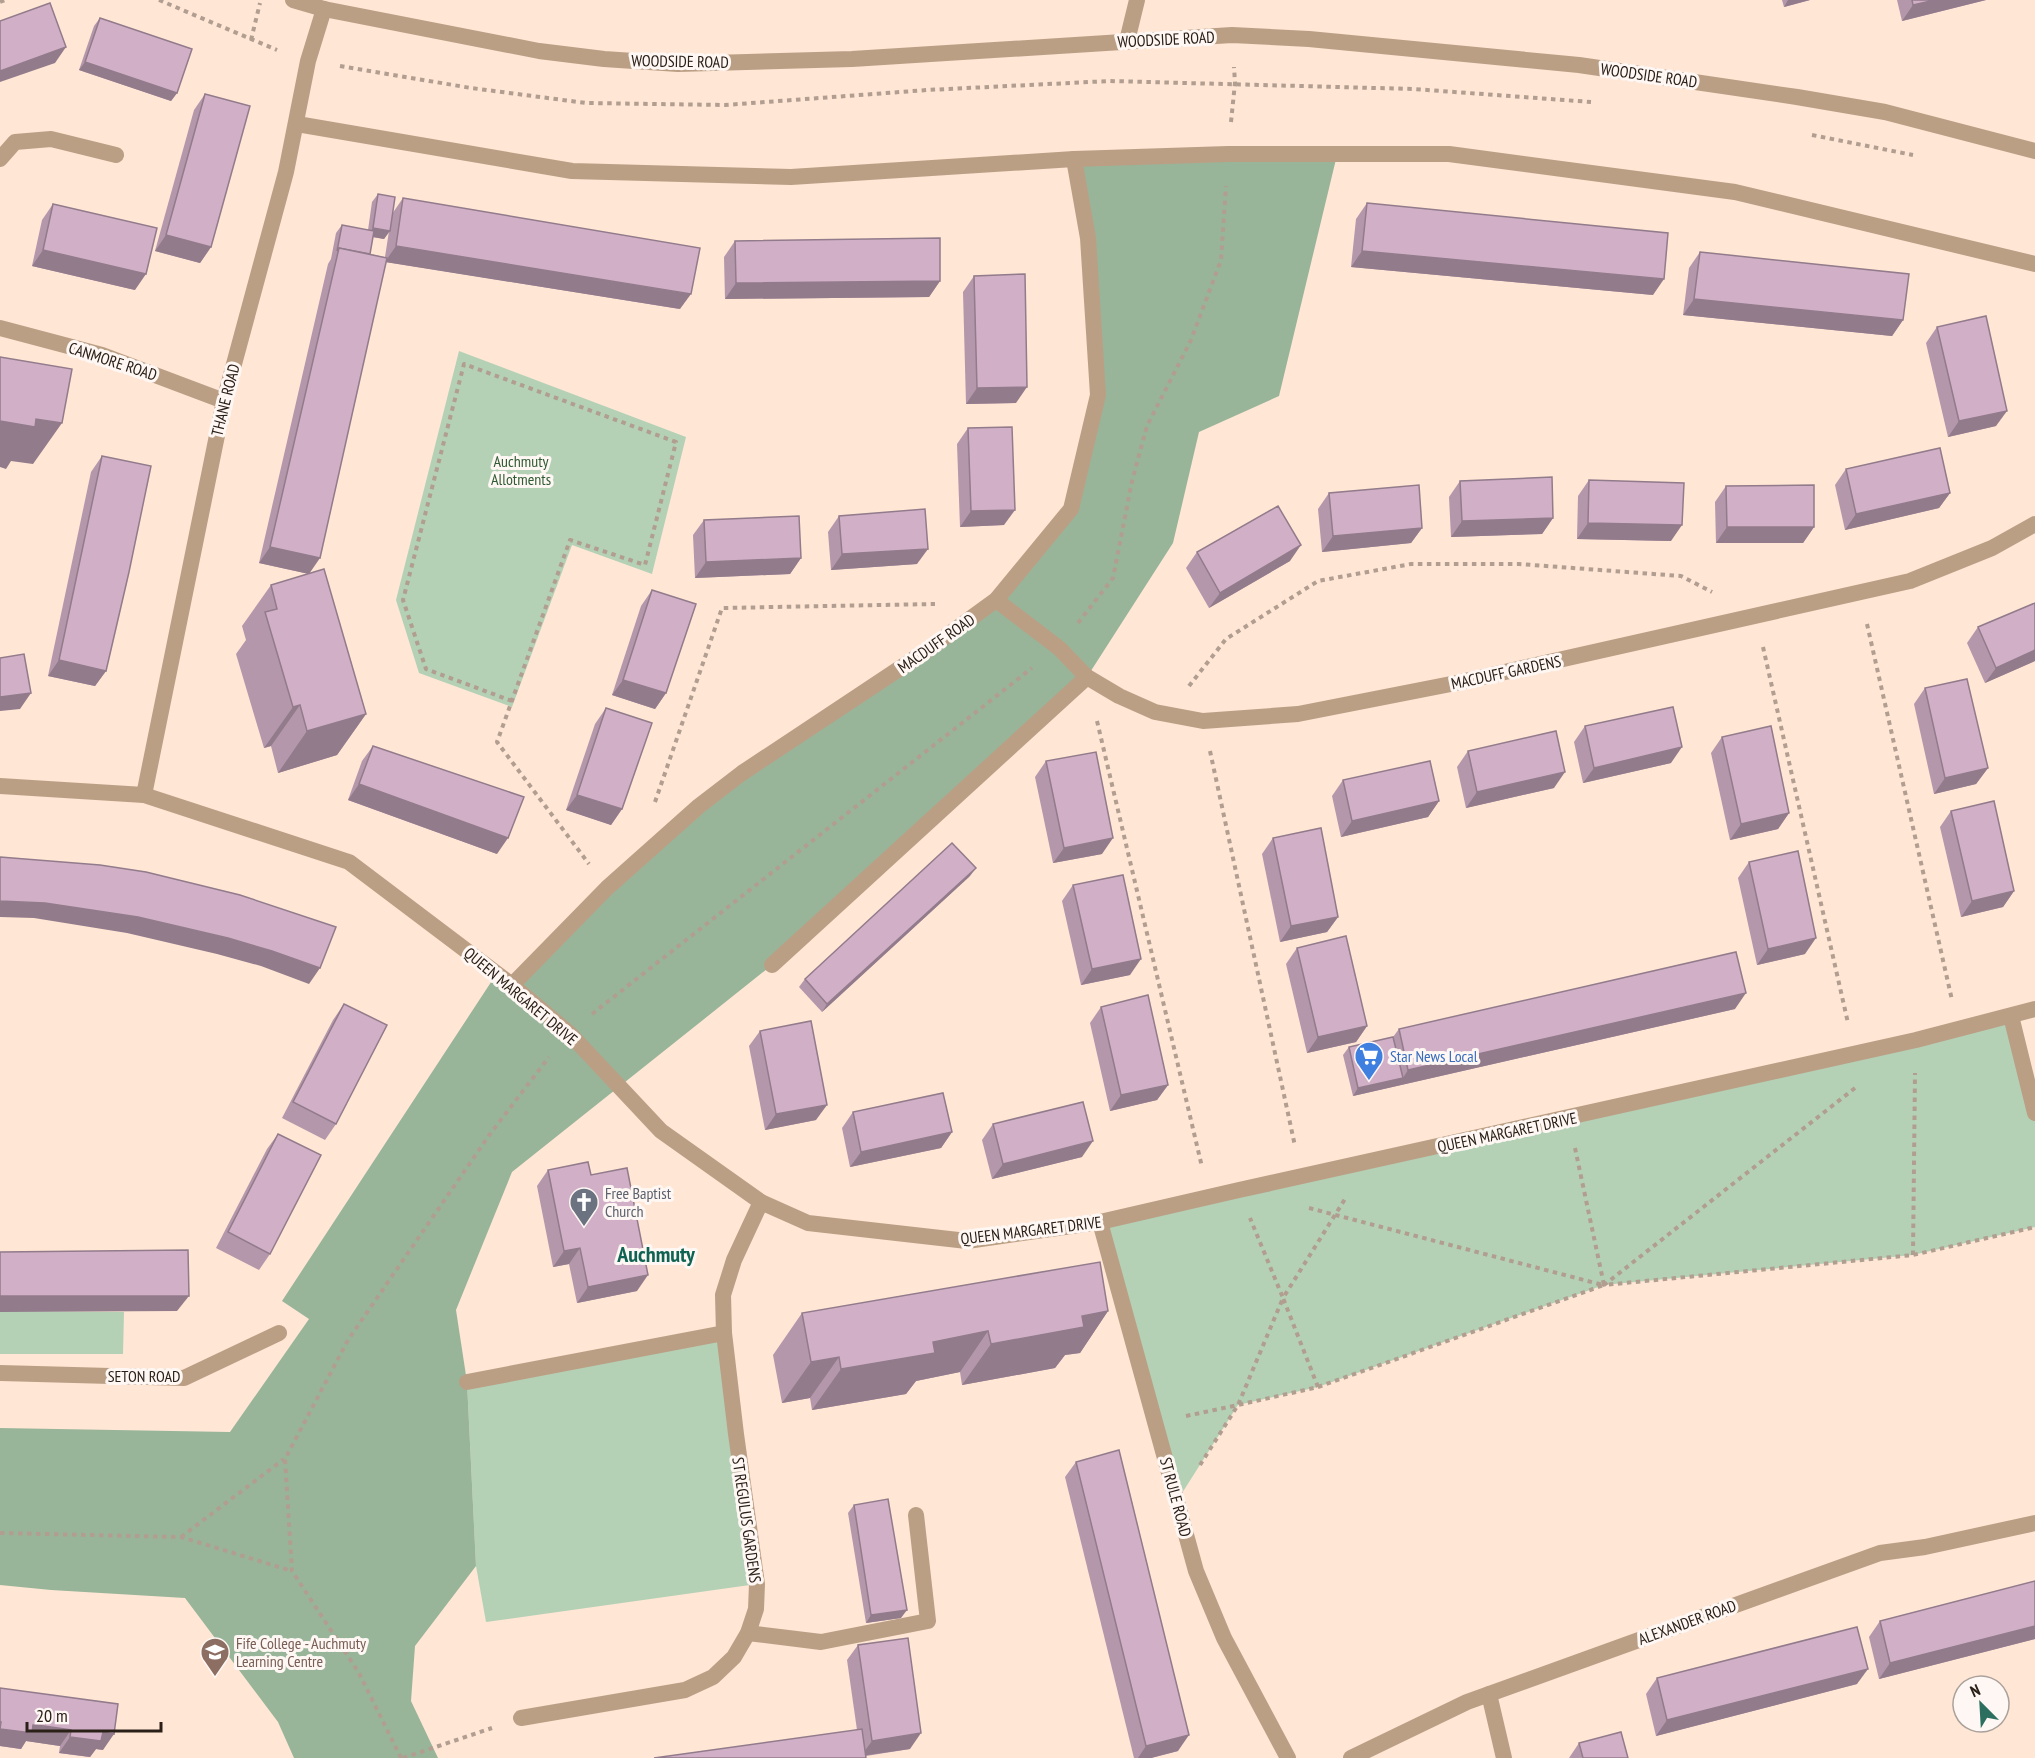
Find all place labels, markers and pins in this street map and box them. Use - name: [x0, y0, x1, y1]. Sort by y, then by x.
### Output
- supermarket icon: Star News Local: [1353, 1040, 1385, 1082]
- place label: Star News Local: [1390, 1046, 1478, 1066]
- place label: Free Baptist Church: [605, 1183, 672, 1221]
- church icon: Free Baptist Church: [568, 1186, 600, 1228]
- place label: Fife College - Auchmuty Learning Centre: [236, 1633, 366, 1671]
- school or university icon: Fife College - Auchmuty Learning Centre: [199, 1636, 231, 1678]

